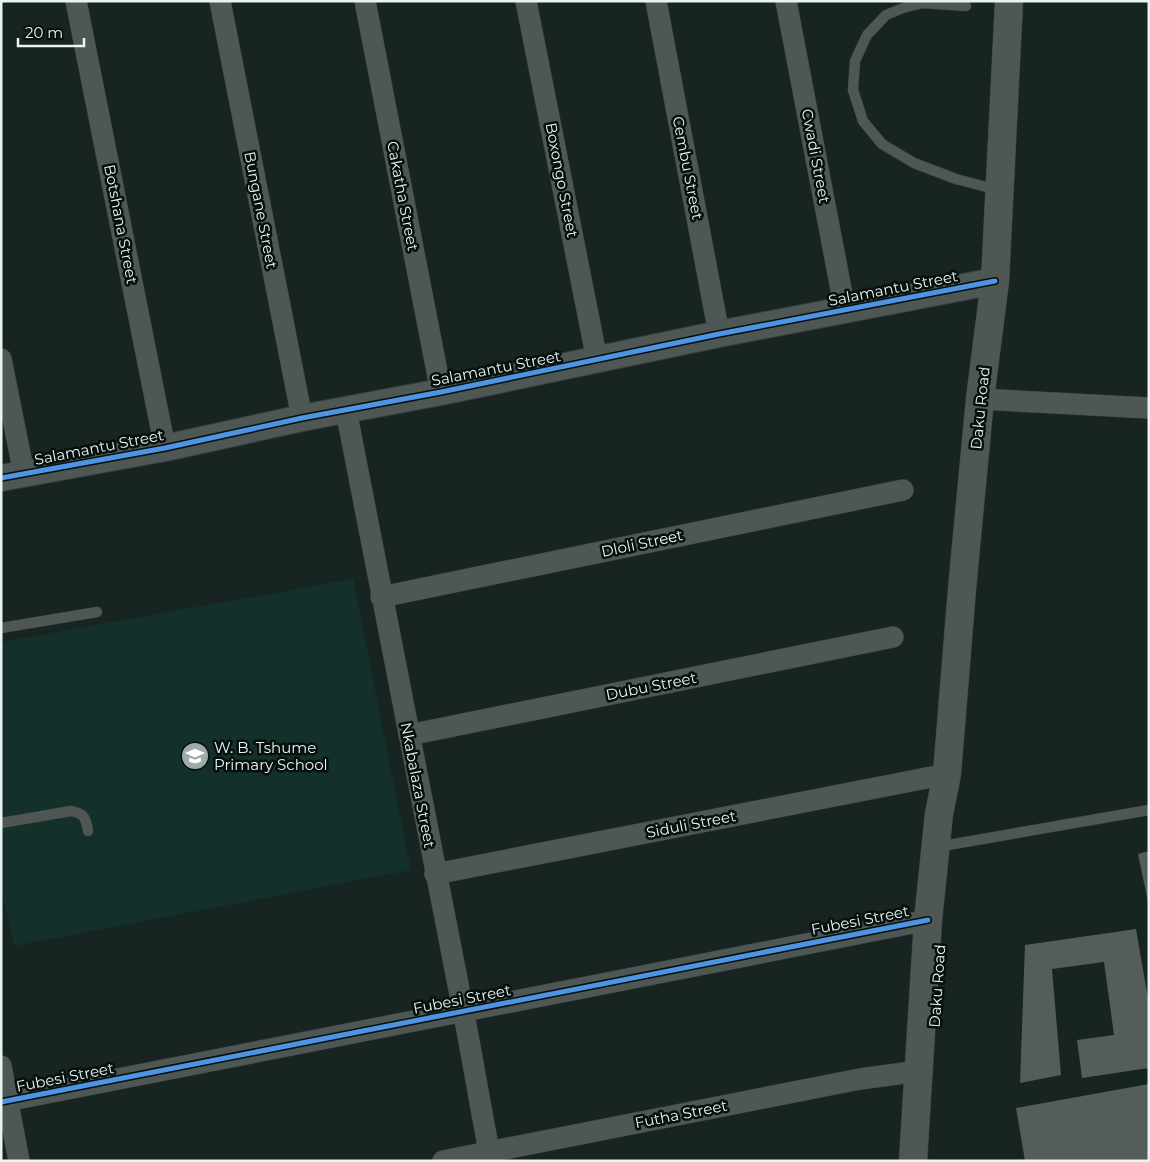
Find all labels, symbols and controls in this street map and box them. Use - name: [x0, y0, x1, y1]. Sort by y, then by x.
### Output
- scale bar: [18, 15, 84, 47]
- text: 20 m: [25, 23, 63, 42]
- street label: Cwadi Street: [798, 107, 834, 205]
- street label: Cembu Street: [669, 115, 707, 221]
- street label: Boxongo Street: [542, 121, 582, 239]
- street label: Cakatha Street: [383, 140, 423, 252]
- street label: Bungane Street: [240, 150, 282, 270]
- street label: Botshana Street: [100, 163, 142, 285]
- street label: Salamantu Street: [827, 266, 959, 310]
- street label: Salamantu Street: [430, 346, 562, 390]
- street label: Daku Road: [966, 366, 994, 450]
- street label: Salamantu Street: [33, 425, 165, 469]
- street label: Dloli Street: [599, 525, 685, 561]
- street label: Dubu Street: [604, 668, 698, 704]
- street label: Nkabalaza Street: [397, 721, 439, 849]
- place label: W. B. Tshume Primary School: [214, 738, 328, 774]
- school or university icon: W. B. Tshume Primary School: [180, 741, 210, 771]
- street label: Siduli Street: [645, 806, 737, 842]
- street label: Fubesi Street: [810, 901, 910, 939]
- street label: Daku Road: [925, 944, 949, 1028]
- street label: Fubesi Street: [412, 980, 512, 1018]
- street label: Fubesi Street: [15, 1058, 115, 1096]
- street label: Futha Street: [633, 1096, 729, 1132]

